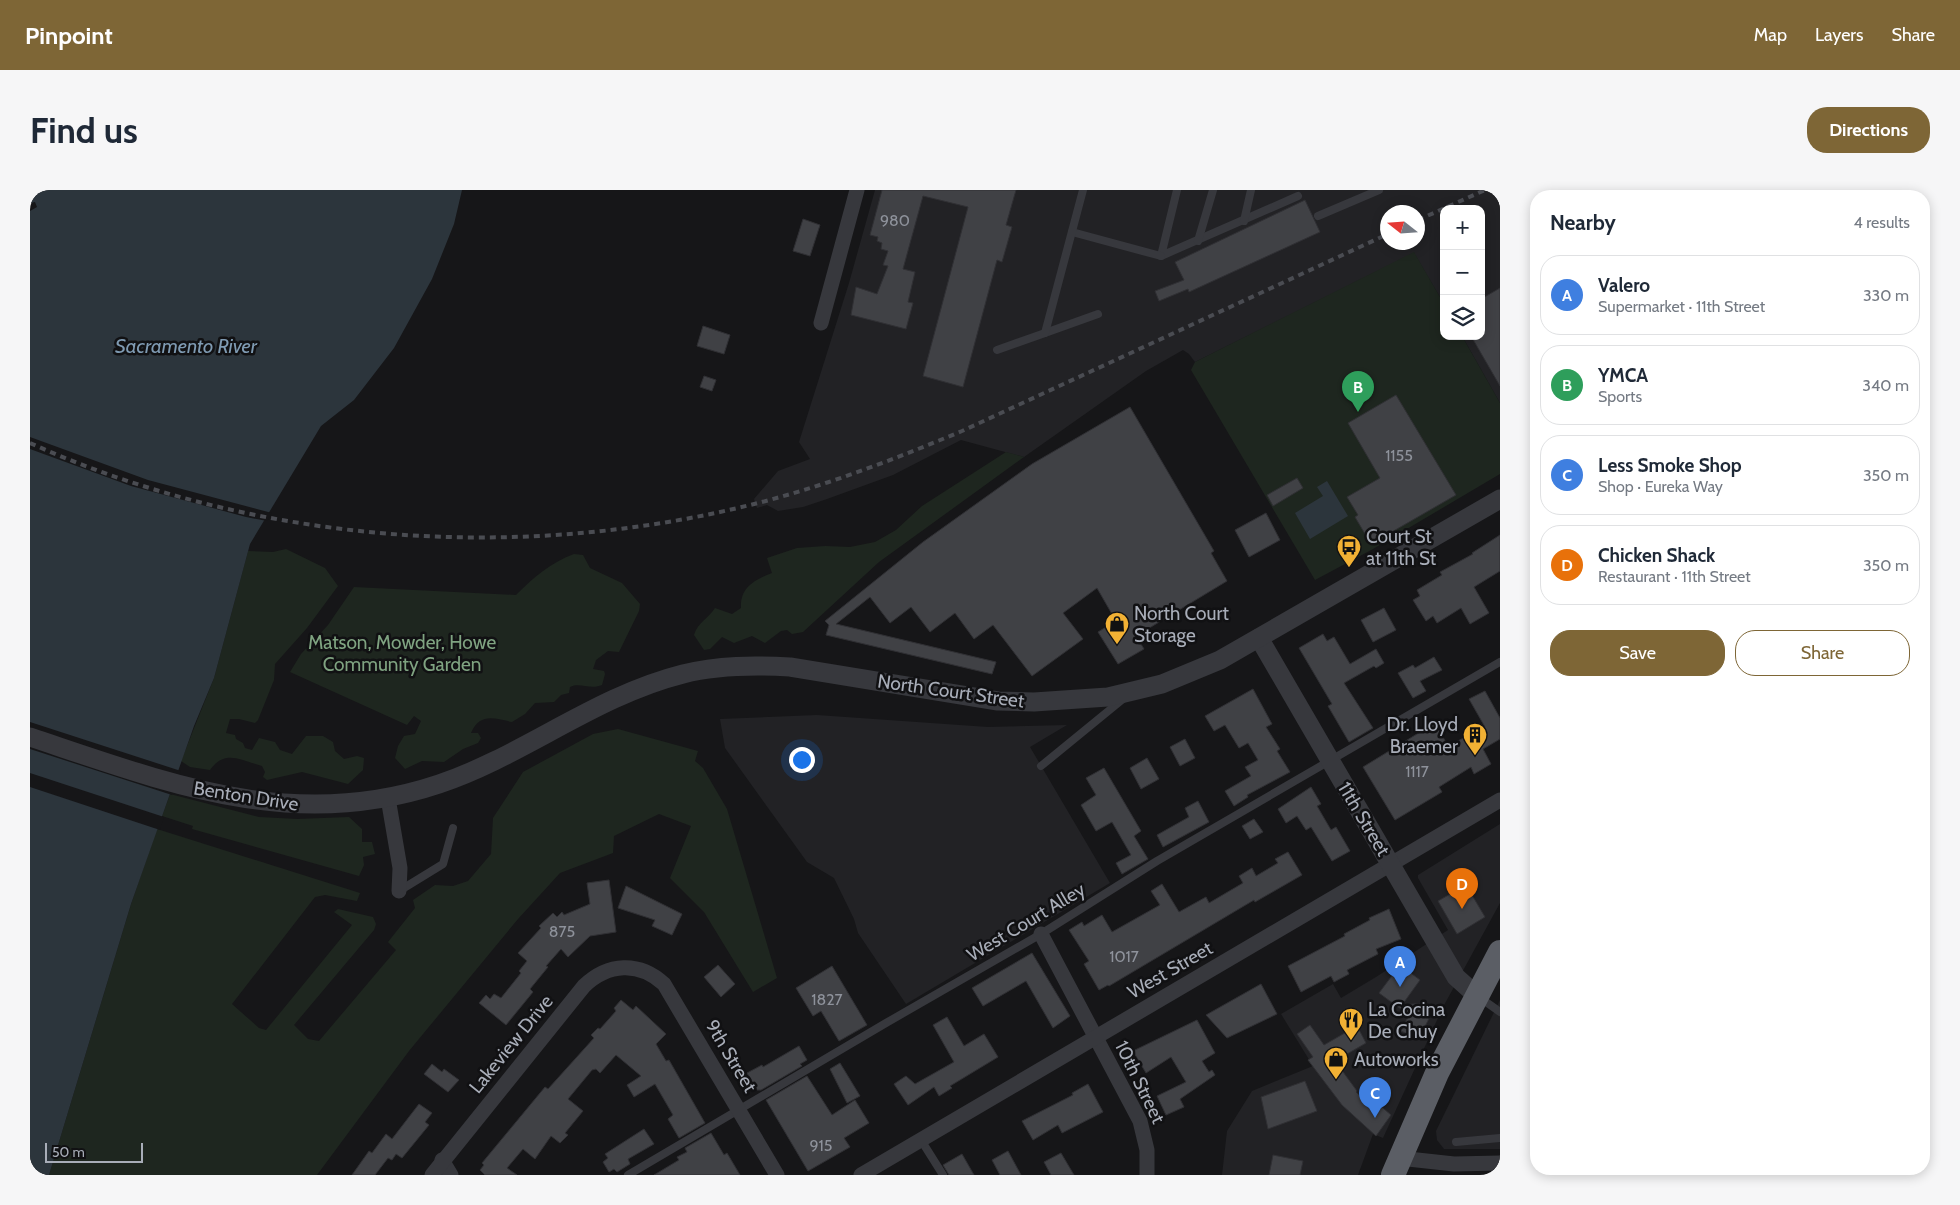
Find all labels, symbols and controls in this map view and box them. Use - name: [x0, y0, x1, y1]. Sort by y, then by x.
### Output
- text: Pinpoint: [25, 21, 113, 50]
- text: Map: [1754, 24, 1787, 46]
- text: Layers: [1815, 24, 1864, 46]
- text: Share: [1892, 24, 1935, 46]
- button: Directions: [1807, 107, 1930, 153]
- text: Find us: [30, 109, 138, 152]
- north arrow: [1380, 205, 1425, 250]
- map controls: [1440, 205, 1485, 340]
- button: +: [1440, 205, 1485, 250]
- text: Nearby: [1550, 210, 1616, 235]
- house number: 980: [880, 211, 910, 230]
- text: 4 results: [1853, 213, 1910, 232]
- button: −: [1440, 250, 1485, 295]
- text: Valero: [1598, 274, 1650, 297]
- text: A: [1562, 286, 1572, 305]
- text: 330 m: [1863, 286, 1909, 305]
- button: layers: [1440, 295, 1485, 340]
- text: Supermarket · 11th Street: [1598, 297, 1765, 316]
- water label: Sacramento River: [115, 334, 258, 358]
- text: YMCA: [1598, 364, 1648, 387]
- pin: B: [1342, 371, 1374, 412]
- text: B: [1562, 376, 1572, 395]
- text: 340 m: [1862, 376, 1909, 395]
- text: Sports: [1598, 387, 1642, 406]
- house number: 1155: [1385, 446, 1413, 465]
- text: Less Smoke Shop: [1598, 454, 1742, 477]
- text: C: [1562, 466, 1572, 485]
- text: 350 m: [1863, 466, 1909, 485]
- text: Shop · Eureka Way: [1598, 477, 1723, 496]
- place label: Court St at 11th St: [1366, 525, 1437, 570]
- bus stop icon: Court St at 11th St: [1336, 534, 1362, 568]
- text: Chicken Shack: [1598, 544, 1715, 567]
- text: D: [1561, 556, 1573, 575]
- text: 350 m: [1863, 556, 1909, 575]
- text: Restaurant · 11th Street: [1598, 567, 1751, 586]
- place label: North Court Storage: [1134, 602, 1229, 647]
- shop icon: North Court Storage: [1104, 611, 1130, 645]
- button: Save: [1550, 630, 1725, 676]
- button: Share: [1735, 630, 1910, 676]
- park label: Matson, Mowder, Howe Community Garden: [308, 631, 496, 676]
- street label: North Court Street: [876, 669, 1026, 713]
- place label: Dr. Lloyd Braemer: [1387, 713, 1458, 758]
- building icon: Dr. Lloyd Braemer: [1462, 722, 1488, 756]
- your location: [789, 747, 815, 773]
- house number: 1117: [1405, 762, 1429, 781]
- street label: Benton Drive: [192, 776, 300, 816]
- street label: 11th Street: [1333, 778, 1395, 861]
- pin: D: [1446, 868, 1478, 909]
- street label: West Court Alley: [963, 878, 1090, 966]
- house number: 875: [549, 922, 575, 941]
- street label: West Street: [1123, 936, 1217, 1004]
- pin: A: [1384, 946, 1416, 987]
- house number: 1017: [1109, 947, 1139, 966]
- street label: Lakeview Drive: [464, 990, 558, 1098]
- house number: 1827: [811, 990, 843, 1009]
- place label: La Cocina De Chuy: [1368, 998, 1445, 1043]
- restaurant icon: La Cocina De Chuy: [1338, 1007, 1364, 1041]
- street label: 9th Street: [700, 1016, 762, 1097]
- street label: 10th Street: [1110, 1037, 1170, 1128]
- shop icon: Autoworks: [1323, 1046, 1349, 1080]
- place label: Autoworks: [1354, 1048, 1439, 1071]
- pin: C: [1359, 1077, 1391, 1118]
- house number: 915: [810, 1136, 832, 1155]
- scale bar: [45, 1140, 142, 1163]
- text: 50 m: [52, 1143, 85, 1161]

